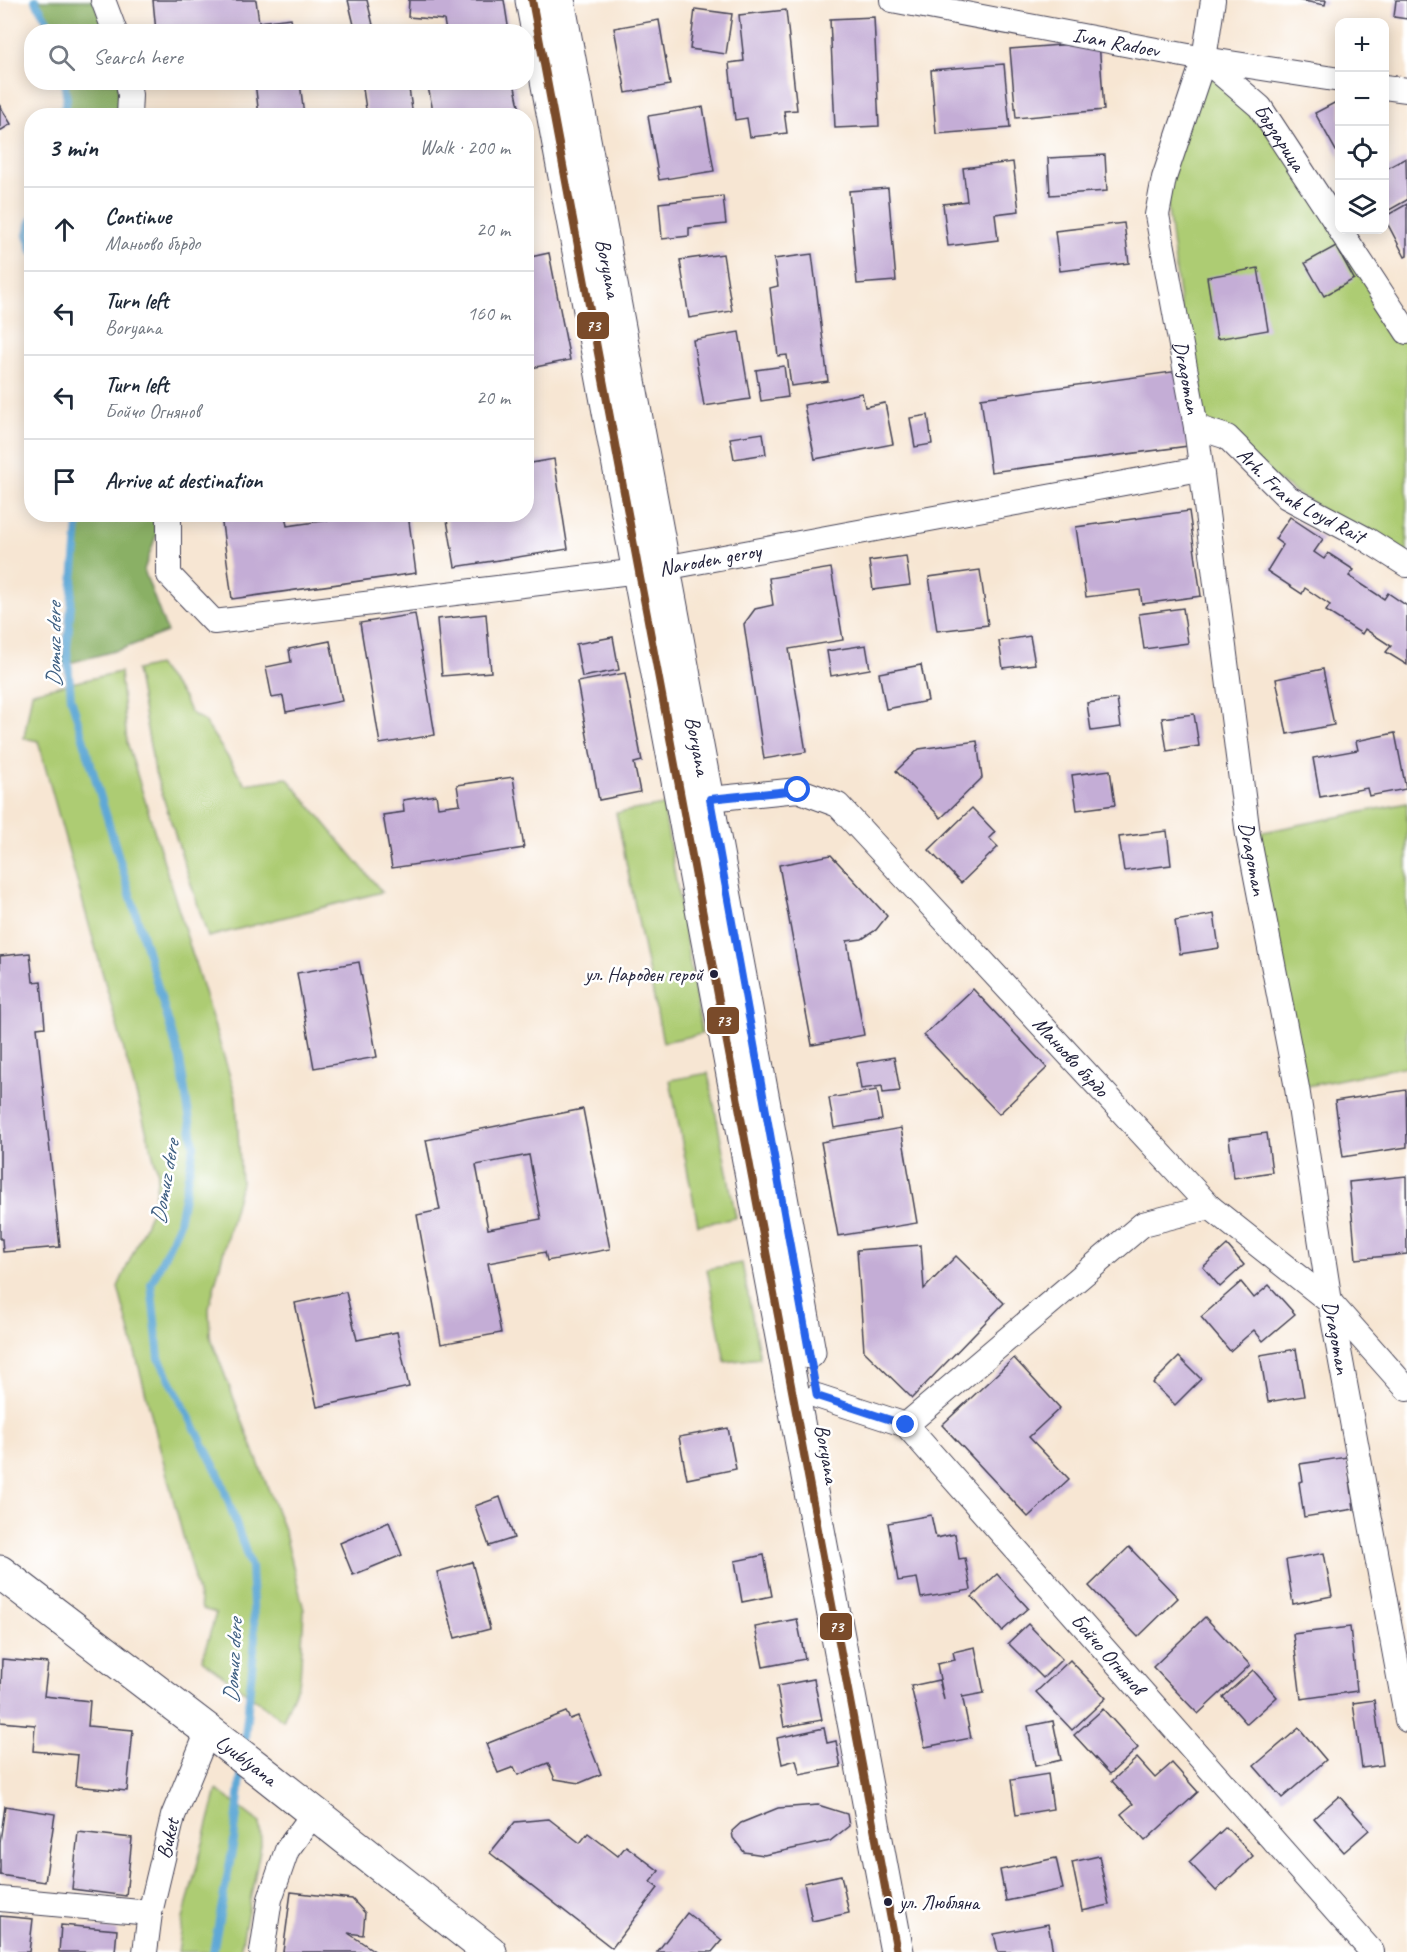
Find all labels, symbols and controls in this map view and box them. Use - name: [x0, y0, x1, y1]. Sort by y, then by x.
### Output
- map controls: [1335, 18, 1389, 234]
- button: +: [1335, 18, 1389, 72]
- street label: Ivan Radoev: [1071, 21, 1163, 64]
- search box: [24, 24, 534, 90]
- icon: search: [45, 41, 78, 74]
- text: Search here: [93, 43, 183, 71]
- button: −: [1335, 72, 1389, 126]
- street label: Бързарица: [1248, 99, 1313, 178]
- button: locate: [1335, 126, 1389, 180]
- text: 3 min: [48, 131, 98, 164]
- text: Walk · 200 m: [420, 135, 510, 160]
- button: layers: [1335, 180, 1389, 234]
- text: Continue: [105, 203, 171, 231]
- icon: ahead: [48, 213, 81, 246]
- text: 20 m: [476, 217, 510, 242]
- text: Маньово бърдо: [105, 231, 200, 256]
- street label: Boryana: [590, 237, 627, 302]
- text: Turn left: [105, 287, 169, 315]
- icon: left: [48, 297, 81, 330]
- text: 160 m: [467, 301, 510, 326]
- line badge: 73: [576, 311, 610, 340]
- text: Boryana: [105, 315, 162, 340]
- text: 73: [586, 316, 602, 336]
- street label: Dragoman: [1167, 339, 1206, 417]
- text: Turn left: [105, 371, 169, 399]
- icon: left: [48, 381, 81, 414]
- text: 20 m: [476, 385, 510, 410]
- text: Бойчо Огнянов: [105, 399, 200, 424]
- street label: Arh. Frank Loyd Rait: [1232, 442, 1372, 550]
- icon: arrive: [48, 465, 81, 498]
- text: Arrive at destination: [105, 467, 262, 495]
- street label: Naroden geroy: [657, 537, 765, 582]
- water label: Domuz dere: [40, 599, 68, 687]
- street label: Boryana: [679, 714, 716, 780]
- route start: [784, 776, 810, 802]
- street label: Dragoman: [1234, 821, 1272, 898]
- place label: ул. Народен герой: [584, 962, 705, 987]
- marker: ул. Народен герой: [708, 968, 720, 980]
- line badge: 73: [706, 1006, 740, 1035]
- text: 73: [716, 1011, 732, 1031]
- street label: Маньово бърдо: [1027, 1011, 1115, 1103]
- water label: Domuz dere: [144, 1134, 187, 1226]
- street label: Dragoman: [1317, 1299, 1356, 1377]
- route end: [892, 1411, 918, 1437]
- street label: Boryana: [809, 1422, 845, 1488]
- street label: Бойчо Огнянов: [1066, 1608, 1154, 1703]
- line badge: 73: [819, 1612, 853, 1641]
- water label: Domuz dere: [217, 1614, 249, 1704]
- text: 73: [829, 1617, 845, 1637]
- street label: Lyublyana: [211, 1729, 284, 1793]
- street label: Buket: [150, 1814, 185, 1861]
- place label: ул. Любляна: [898, 1890, 981, 1915]
- marker: ул. Любляна: [882, 1896, 894, 1908]

